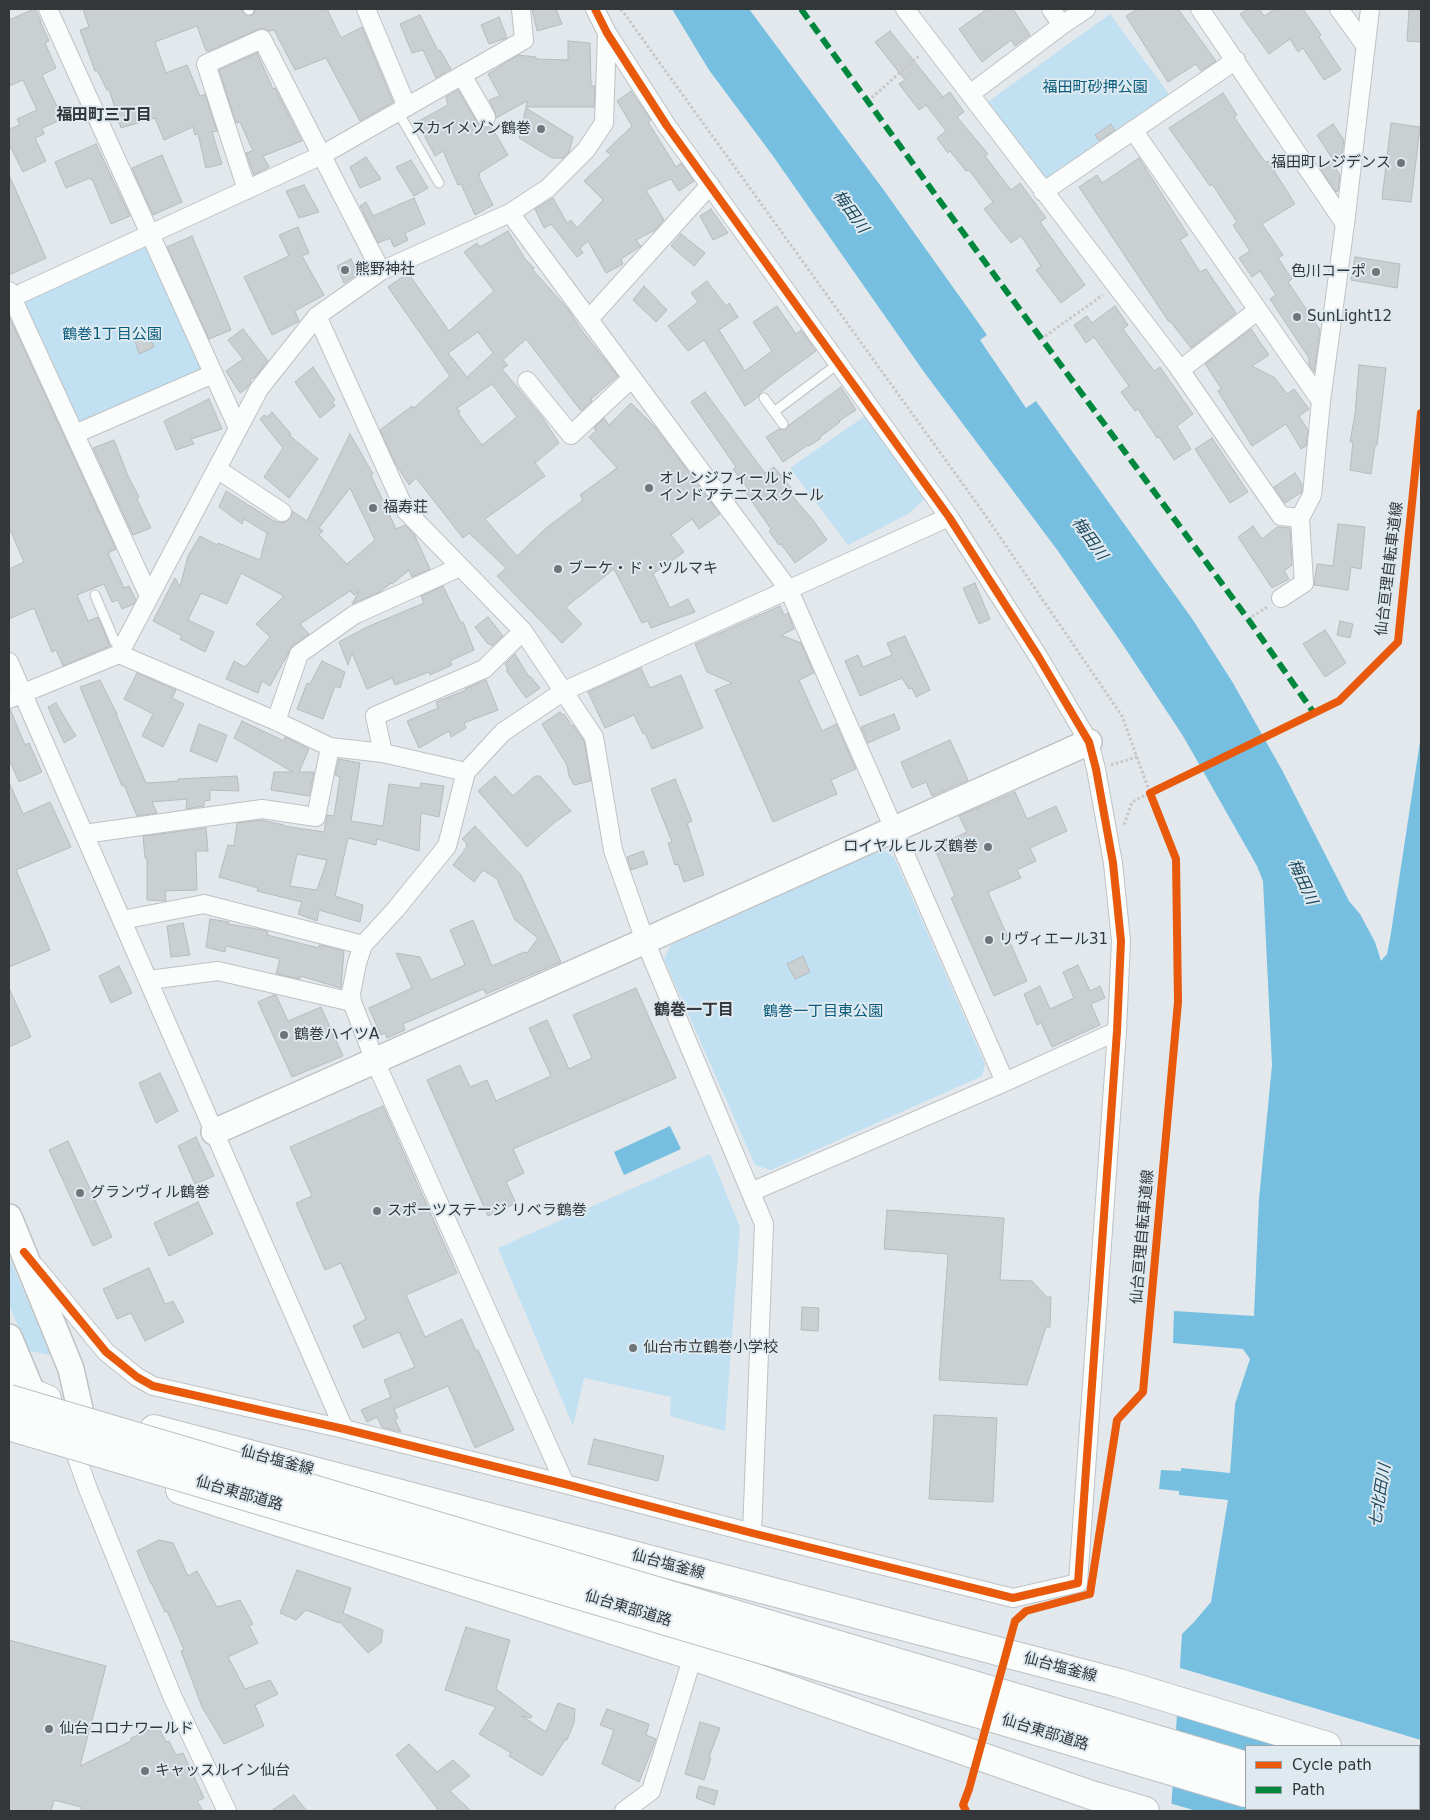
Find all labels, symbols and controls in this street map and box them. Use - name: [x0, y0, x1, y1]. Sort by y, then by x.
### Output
- park label: 福田町砂押公園: [1043, 79, 1147, 97]
- district label: 福田町三丁目: [56, 106, 152, 126]
- place label: スカイメゾン鶴巻: [411, 120, 531, 138]
- marker: スカイメゾン鶴巻: [535, 123, 547, 135]
- place label: 福田町レジデンス: [1271, 154, 1391, 172]
- marker: 福田町レジデンス: [1395, 157, 1407, 169]
- water label: 梅田川: [828, 187, 872, 237]
- place label: 熊野神社: [355, 261, 415, 279]
- place label: 色川コーポ: [1291, 263, 1366, 281]
- marker: 熊野神社: [339, 264, 351, 276]
- marker: 色川コーポ: [1370, 266, 1382, 278]
- place label: SunLight12: [1307, 308, 1392, 326]
- marker: SunLight12: [1291, 311, 1303, 323]
- park label: 鶴巻1丁目公園: [62, 326, 162, 344]
- place label: オレンジフィールド インドアテニススクール: [659, 470, 824, 505]
- marker: オレンジフィールド インドアテニススクール: [643, 482, 655, 494]
- place label: 福寿荘: [383, 499, 428, 517]
- street label: 仙台亘理自転車道線: [1373, 501, 1407, 637]
- marker: 福寿荘: [367, 502, 379, 514]
- water label: 梅田川: [1067, 514, 1111, 564]
- place label: ブーケ・ド・ツルマキ: [568, 560, 718, 578]
- marker: ブーケ・ド・ツルマキ: [552, 563, 564, 575]
- place label: ロイヤルヒルズ鶴巻: [843, 838, 978, 856]
- marker: ロイヤルヒルズ鶴巻: [982, 841, 994, 853]
- water label: 梅田川: [1283, 856, 1321, 908]
- place label: リヴィエール31: [999, 931, 1108, 949]
- marker: リヴィエール31: [983, 934, 995, 946]
- district label: 鶴巻一丁目: [654, 1001, 734, 1021]
- park label: 鶴巻一丁目東公園: [763, 1003, 883, 1021]
- place label: 鶴巻ハイツA: [294, 1026, 379, 1044]
- marker: 鶴巻ハイツA: [278, 1029, 290, 1041]
- street label: 仙台亘理自転車道線: [1128, 1169, 1158, 1305]
- place label: グランヴィル鶴巻: [90, 1184, 210, 1202]
- marker: グランヴィル鶴巻: [74, 1187, 86, 1199]
- place label: スポーツステージ リベラ鶴巻: [387, 1202, 587, 1220]
- marker: スポーツステージ リベラ鶴巻: [371, 1205, 383, 1217]
- place label: 仙台市立鶴巻小学校: [643, 1339, 778, 1357]
- marker: 仙台市立鶴巻小学校: [627, 1342, 639, 1354]
- street label: 仙台塩釜線: [238, 1443, 316, 1479]
- water label: 七北田川: [1367, 1463, 1395, 1529]
- street label: 仙台東部道路: [193, 1473, 285, 1515]
- street label: 仙台塩釜線: [629, 1547, 707, 1583]
- street label: 仙台東部道路: [582, 1587, 674, 1631]
- street label: 仙台塩釜線: [1021, 1650, 1099, 1686]
- street label: 仙台東部道路: [999, 1711, 1091, 1755]
- place label: 仙台コロナワールド: [59, 1720, 194, 1738]
- marker: 仙台コロナワールド: [43, 1723, 55, 1735]
- legend: [1245, 1745, 1420, 1810]
- text: Cycle path: [1292, 1756, 1372, 1774]
- place label: キャッスルイン仙台: [155, 1762, 290, 1780]
- marker: キャッスルイン仙台: [139, 1765, 151, 1777]
- text: Path: [1292, 1781, 1325, 1799]

